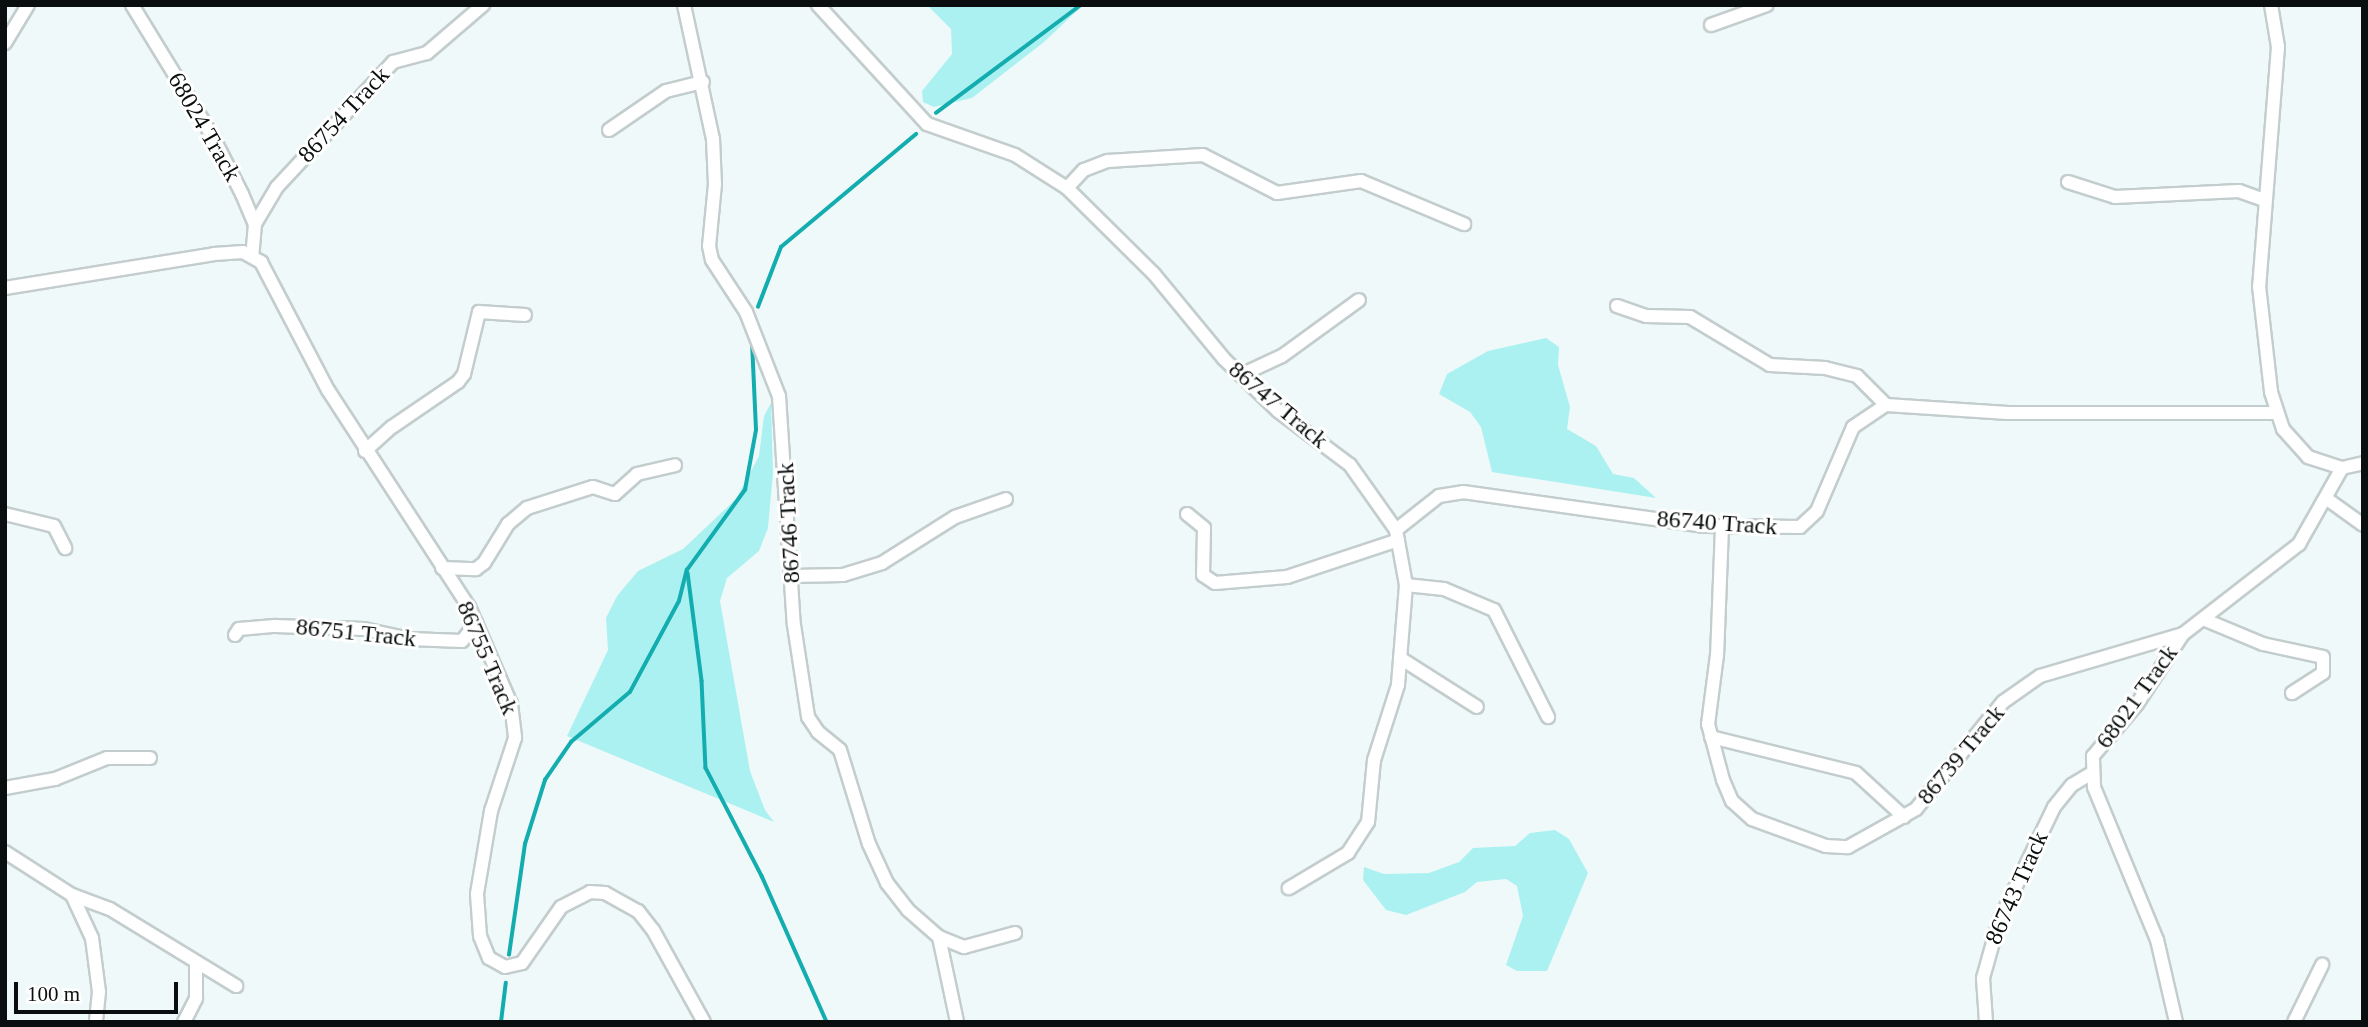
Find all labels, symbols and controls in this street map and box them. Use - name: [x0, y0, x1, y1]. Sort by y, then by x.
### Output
- street label: 86754 Track: [292, 61, 396, 169]
- street label: 68024 Track: [161, 67, 247, 187]
- street label: 86747 Track: [1222, 355, 1334, 455]
- street label: 86746 Track: [771, 462, 807, 584]
- street label: 86740 Track: [1656, 504, 1778, 542]
- street label: 86755 Track: [450, 597, 524, 719]
- street label: 86751 Track: [294, 612, 418, 654]
- street label: 68021 Track: [2090, 640, 2184, 754]
- street label: 86739 Track: [1911, 699, 2011, 811]
- street label: 86743 Track: [1979, 827, 2055, 949]
- scale bar: [18, 968, 182, 1012]
- text: 100 m: [27, 982, 80, 1006]

